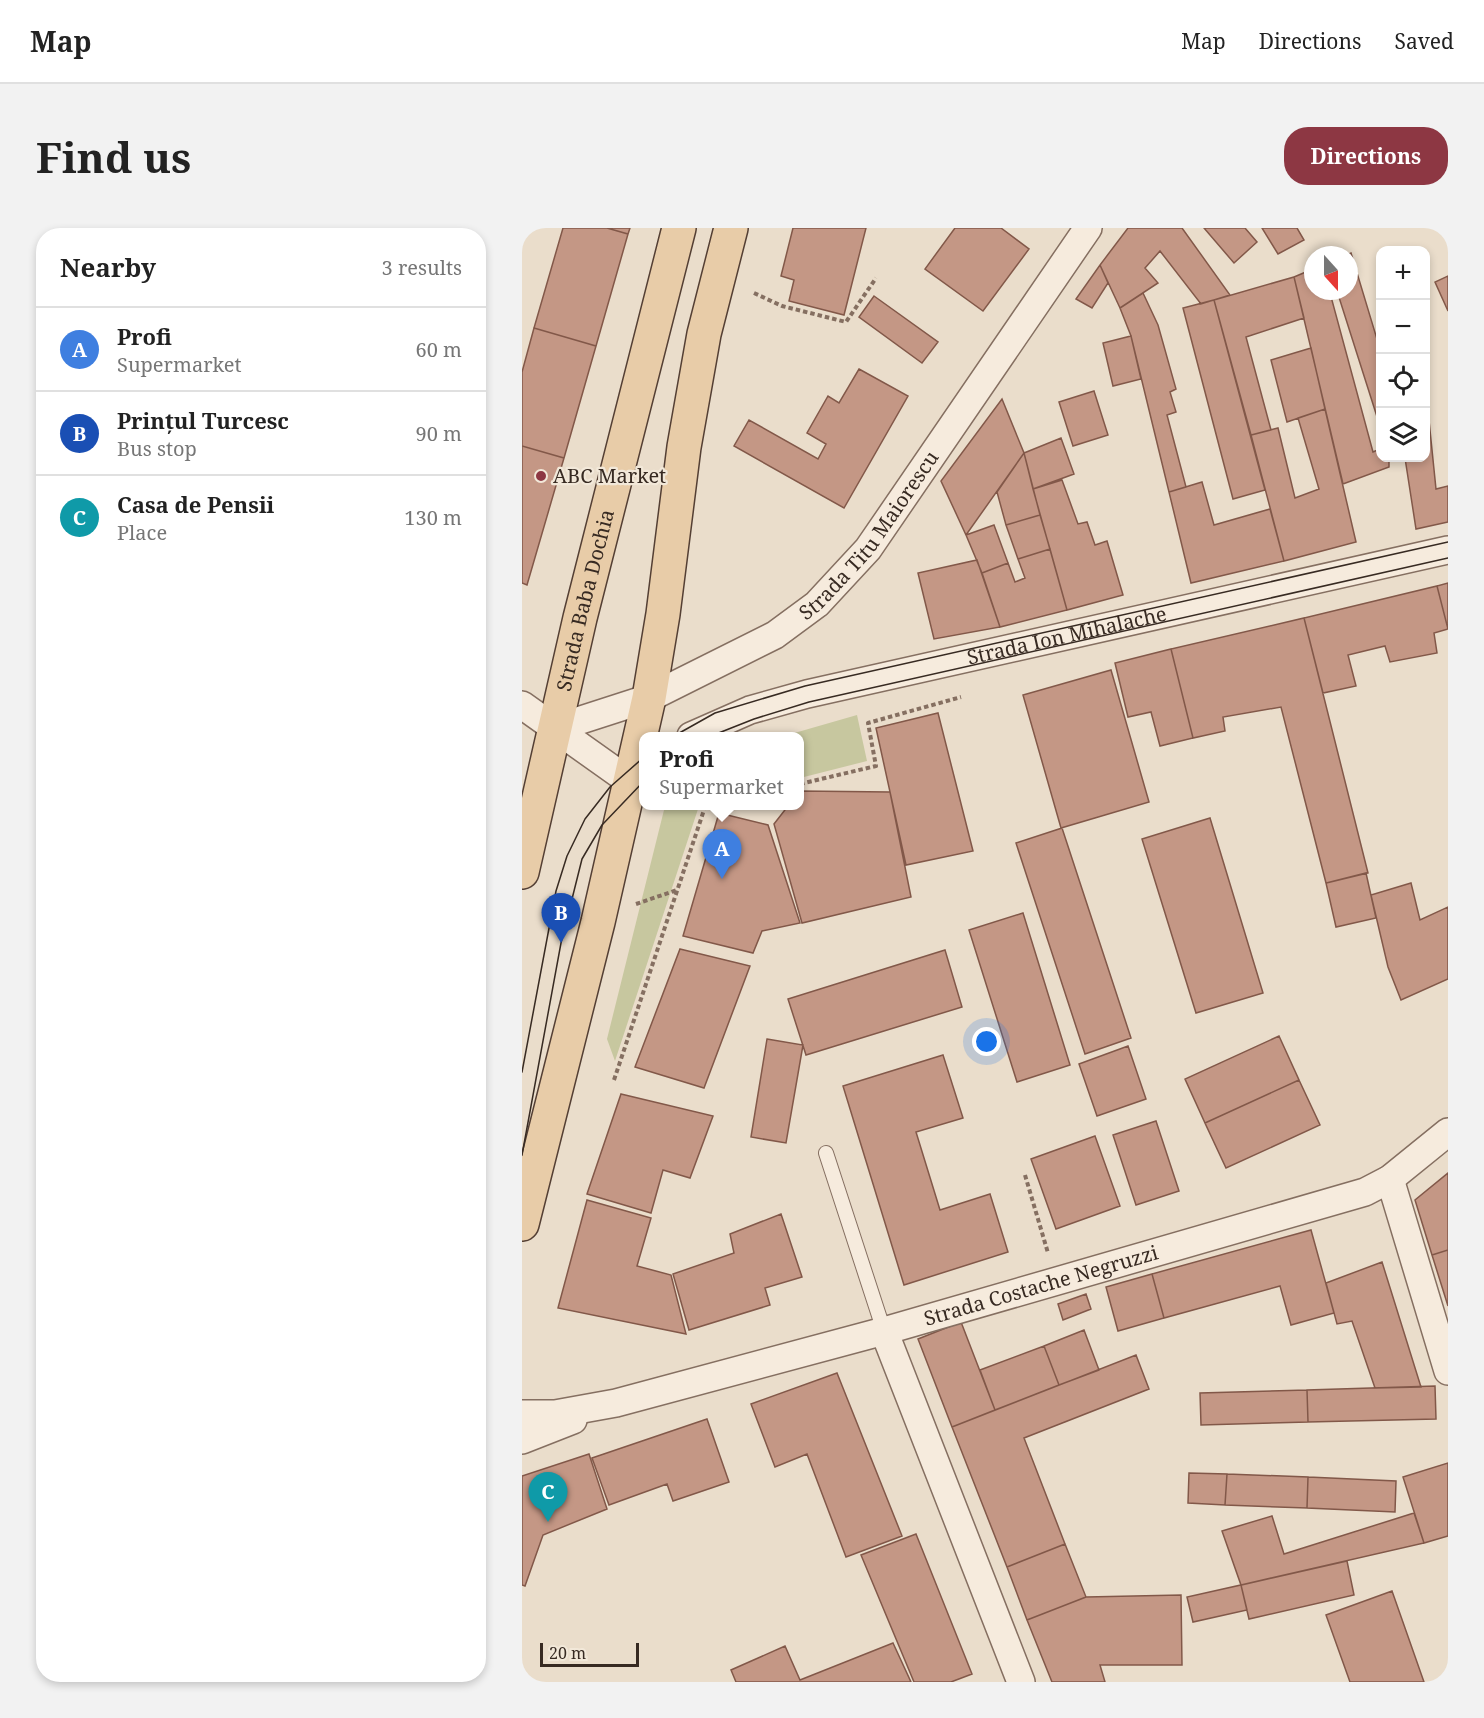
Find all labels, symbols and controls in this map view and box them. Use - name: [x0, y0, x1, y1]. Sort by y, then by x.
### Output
- text: Map: [30, 22, 92, 60]
- text: Map: [1181, 27, 1226, 55]
- text: Directions: [1259, 27, 1361, 55]
- text: Saved: [1394, 27, 1454, 55]
- button: Directions: [1284, 127, 1448, 185]
- text: Find us: [36, 128, 191, 185]
- north arrow: [1304, 246, 1358, 300]
- map controls: [1376, 246, 1430, 462]
- button: +: [1376, 246, 1430, 300]
- text: Nearby: [60, 249, 156, 285]
- text: 3 results: [382, 254, 462, 281]
- button: −: [1376, 300, 1430, 354]
- text: Profi: [117, 321, 172, 351]
- text: A: [72, 336, 87, 363]
- text: 60 m: [416, 336, 462, 363]
- text: Supermarket: [117, 351, 242, 378]
- button: locate: [1376, 354, 1430, 408]
- text: Prințul Turcesc: [117, 405, 289, 435]
- button: layers: [1376, 408, 1430, 462]
- text: B: [73, 420, 86, 447]
- text: 90 m: [416, 420, 462, 447]
- text: Bus stop: [117, 435, 197, 462]
- street label: Strada Titu Maiorescu: [793, 445, 945, 626]
- place label: ABC Market: [553, 462, 666, 489]
- marker: ABC Market: [534, 469, 548, 483]
- text: Casa de Pensii: [117, 489, 274, 519]
- text: C: [73, 504, 86, 531]
- text: 130 m: [404, 504, 462, 531]
- street label: Strada Baba Dochia: [550, 506, 620, 694]
- text: Place: [117, 519, 167, 546]
- street label: Strada Ion Mihalache: [964, 600, 1169, 671]
- popup: [639, 732, 804, 810]
- text: Profi: [659, 743, 714, 773]
- text: Supermarket: [659, 773, 784, 800]
- pin: A: [702, 830, 742, 879]
- pin: B: [542, 894, 580, 943]
- your location: [972, 1027, 1001, 1056]
- street label: Strada Costache Negruzzi: [921, 1238, 1162, 1332]
- pin: C: [528, 1472, 568, 1522]
- scale bar: [540, 1640, 639, 1668]
- text: 20 m: [549, 1642, 586, 1664]

